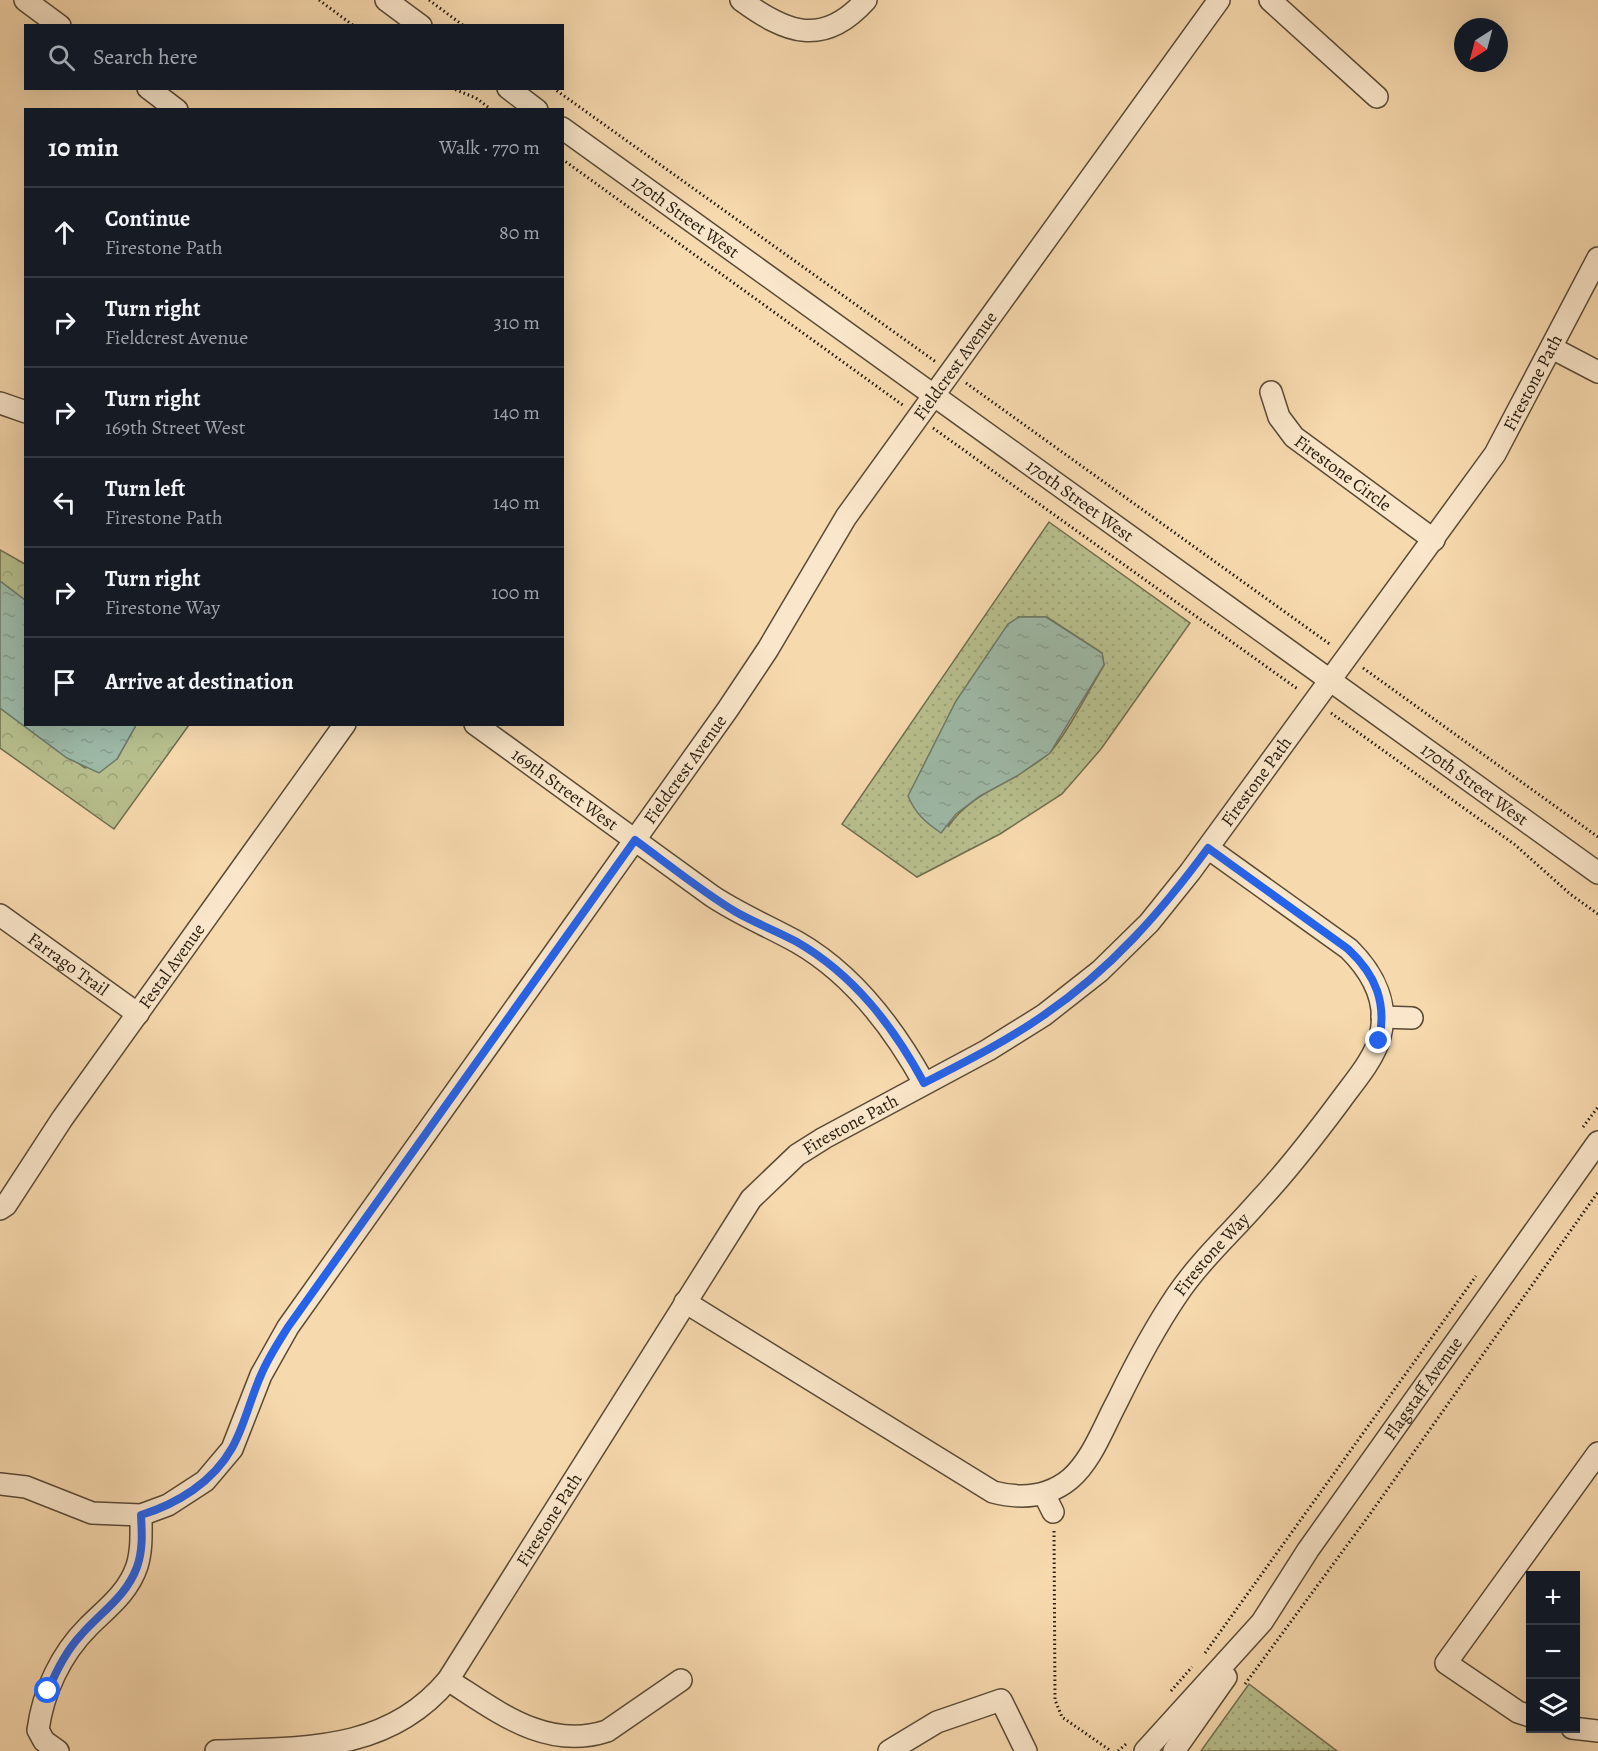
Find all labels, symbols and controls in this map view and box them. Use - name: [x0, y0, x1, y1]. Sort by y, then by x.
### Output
- north arrow: [1454, 18, 1508, 72]
- search box: [24, 24, 564, 90]
- icon: search: [45, 41, 78, 74]
- text: Search here: [93, 42, 198, 72]
- text: 10 min: [48, 130, 119, 165]
- text: Walk · 770 m: [439, 134, 540, 161]
- street label: 170th Street West: [627, 170, 744, 264]
- text: Continue: [105, 204, 190, 234]
- icon: ahead: [48, 216, 81, 249]
- text: 80 m: [499, 219, 540, 246]
- text: Firestone Path: [105, 234, 223, 261]
- text: Turn right: [105, 294, 201, 324]
- icon: right: [48, 306, 81, 339]
- street label: Fieldcrest Avenue: [908, 306, 1003, 425]
- text: 310 m: [494, 309, 540, 336]
- text: Fieldcrest Avenue: [105, 324, 248, 351]
- street label: Firestone Path: [1497, 330, 1568, 435]
- text: Turn right: [105, 384, 201, 414]
- icon: right: [48, 396, 81, 429]
- text: 140 m: [493, 399, 540, 426]
- text: 169th Street West: [105, 414, 245, 441]
- street label: Firestone Circle: [1289, 429, 1396, 517]
- street label: 170th Street West: [1021, 454, 1139, 547]
- text: Turn left: [105, 474, 185, 504]
- icon: left: [48, 486, 81, 519]
- text: 140 m: [493, 489, 540, 516]
- text: Firestone Path: [105, 504, 223, 531]
- text: Turn right: [105, 564, 201, 594]
- icon: right: [48, 576, 81, 609]
- text: 100 m: [491, 579, 540, 606]
- text: Firestone Way: [105, 594, 220, 621]
- icon: arrive: [48, 666, 81, 699]
- text: Arrive at destination: [105, 667, 294, 697]
- street label: Fieldcrest Avenue: [638, 710, 732, 829]
- street label: Firestone Path: [1215, 731, 1297, 831]
- street label: 170th Street West: [1416, 737, 1533, 831]
- street label: 169th Street West: [507, 742, 623, 836]
- street label: Festal Avenue: [133, 919, 210, 1014]
- street label: Farrago Trail: [23, 927, 114, 1002]
- route end: [1365, 1027, 1391, 1053]
- street label: Firestone Path: [798, 1088, 903, 1161]
- street label: Firestone Way: [1168, 1207, 1255, 1301]
- street label: Flagstaff Avenue: [1378, 1332, 1468, 1445]
- street label: Firestone Path: [511, 1468, 588, 1571]
- map controls: [1526, 1571, 1580, 1733]
- button: +: [1526, 1571, 1580, 1625]
- button: −: [1526, 1625, 1580, 1679]
- route start: [34, 1677, 60, 1703]
- button: layers: [1526, 1679, 1580, 1733]

